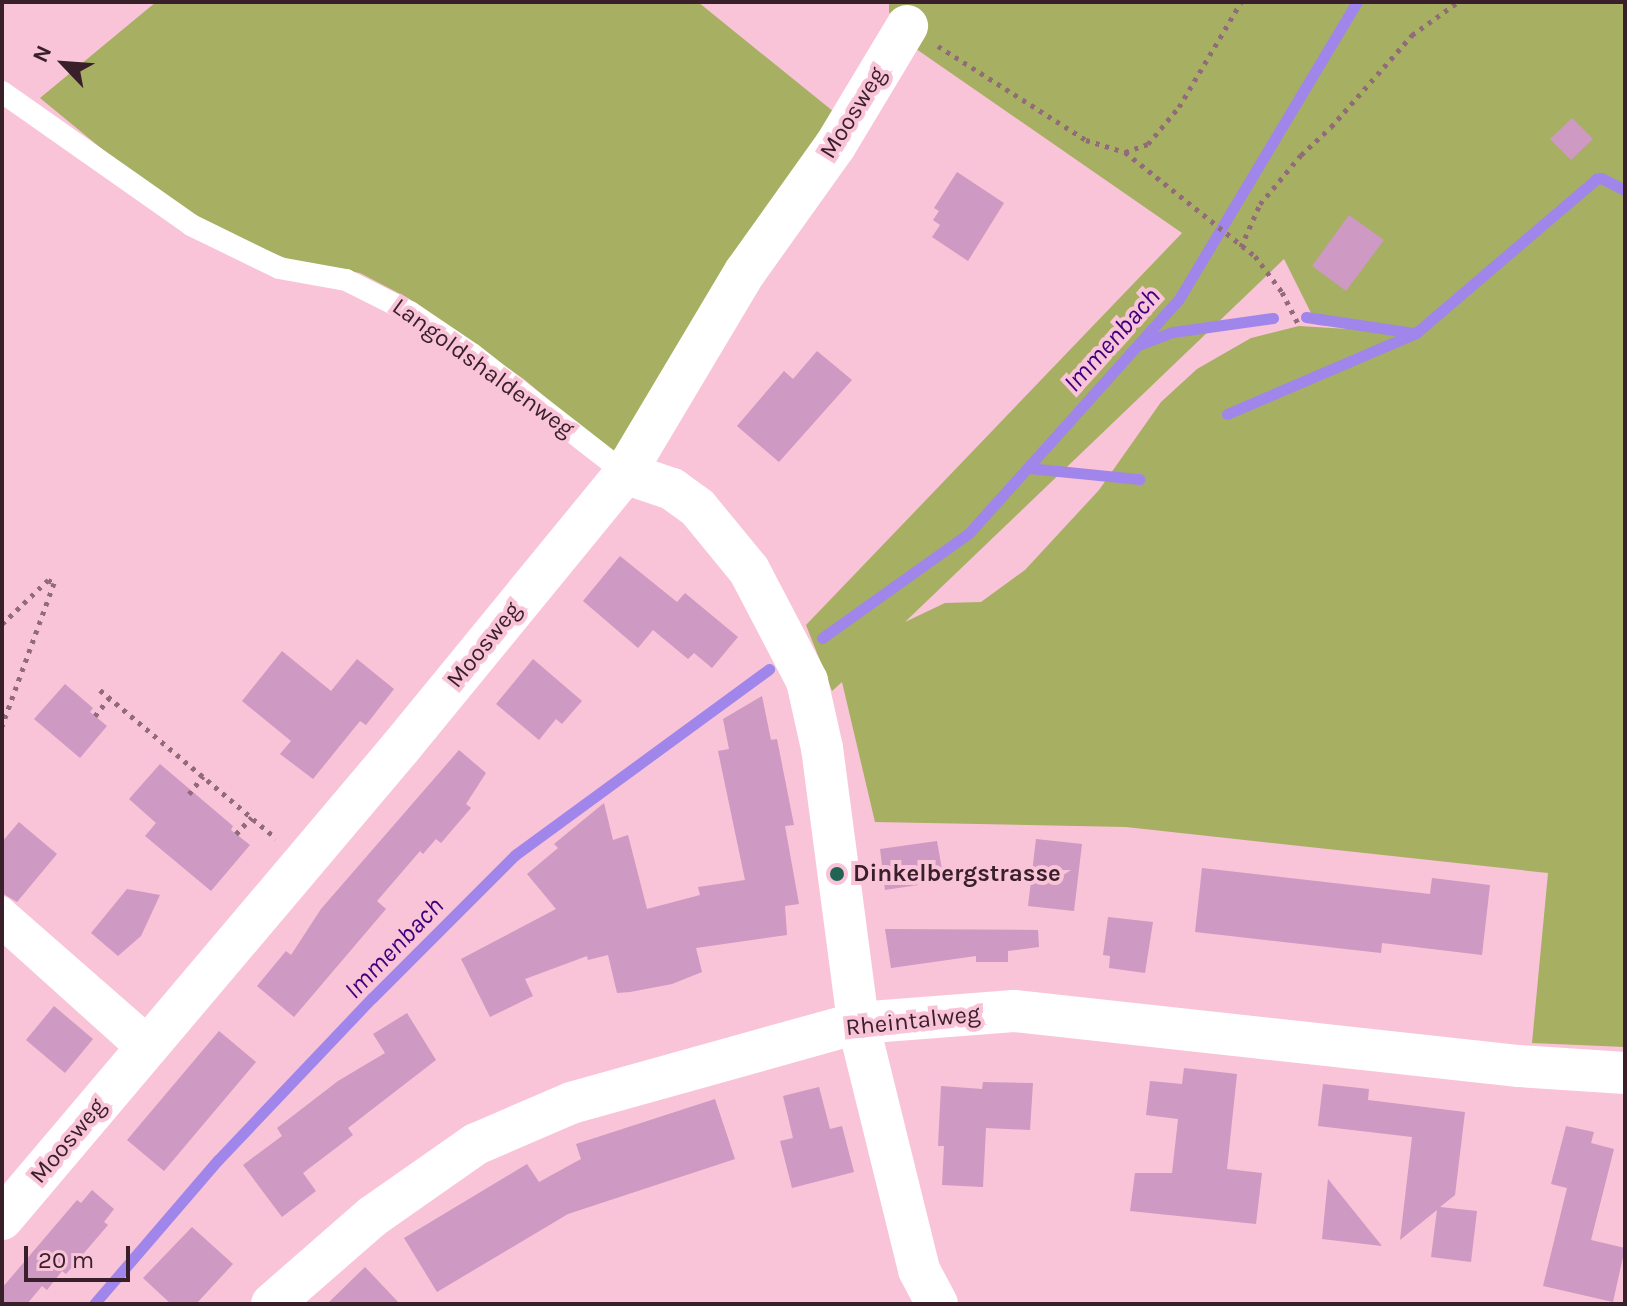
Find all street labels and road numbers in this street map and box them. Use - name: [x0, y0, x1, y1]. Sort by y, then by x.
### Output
- street label: Moosweg: [814, 62, 892, 164]
- street label: Langoldshaldenweg: [386, 292, 580, 444]
- street label: Moosweg: [441, 596, 527, 694]
- street label: Rheintalweg: [844, 1000, 982, 1042]
- street label: Moosweg: [24, 1093, 112, 1189]

